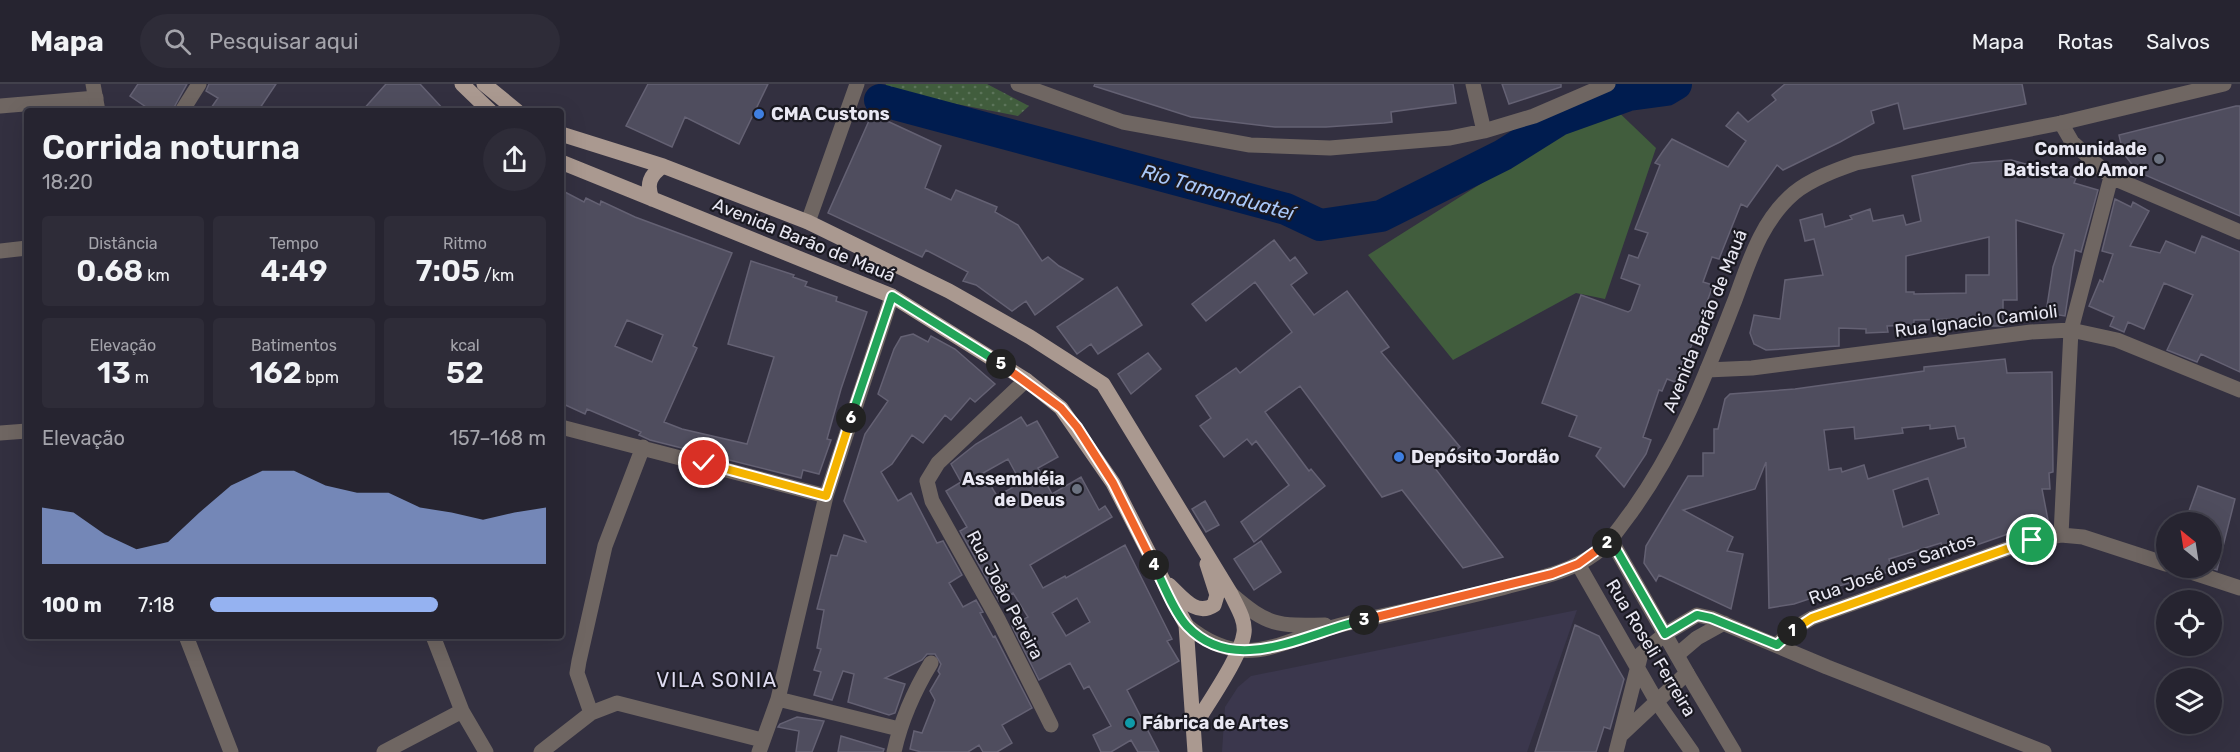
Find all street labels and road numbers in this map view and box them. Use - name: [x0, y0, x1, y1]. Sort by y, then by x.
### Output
- street label: Avenida Barão de Mauá: [709, 193, 899, 287]
- street label: Avenida Barão de Mauá: [1658, 226, 1752, 416]
- street label: Rua Ignacio Camioli: [1893, 300, 2059, 342]
- street label: Rua João Pereira: [962, 527, 1048, 663]
- street label: Rua José dos Santos: [1806, 529, 1978, 609]
- street label: Rua Roseli Ferreira: [1601, 575, 1701, 721]

